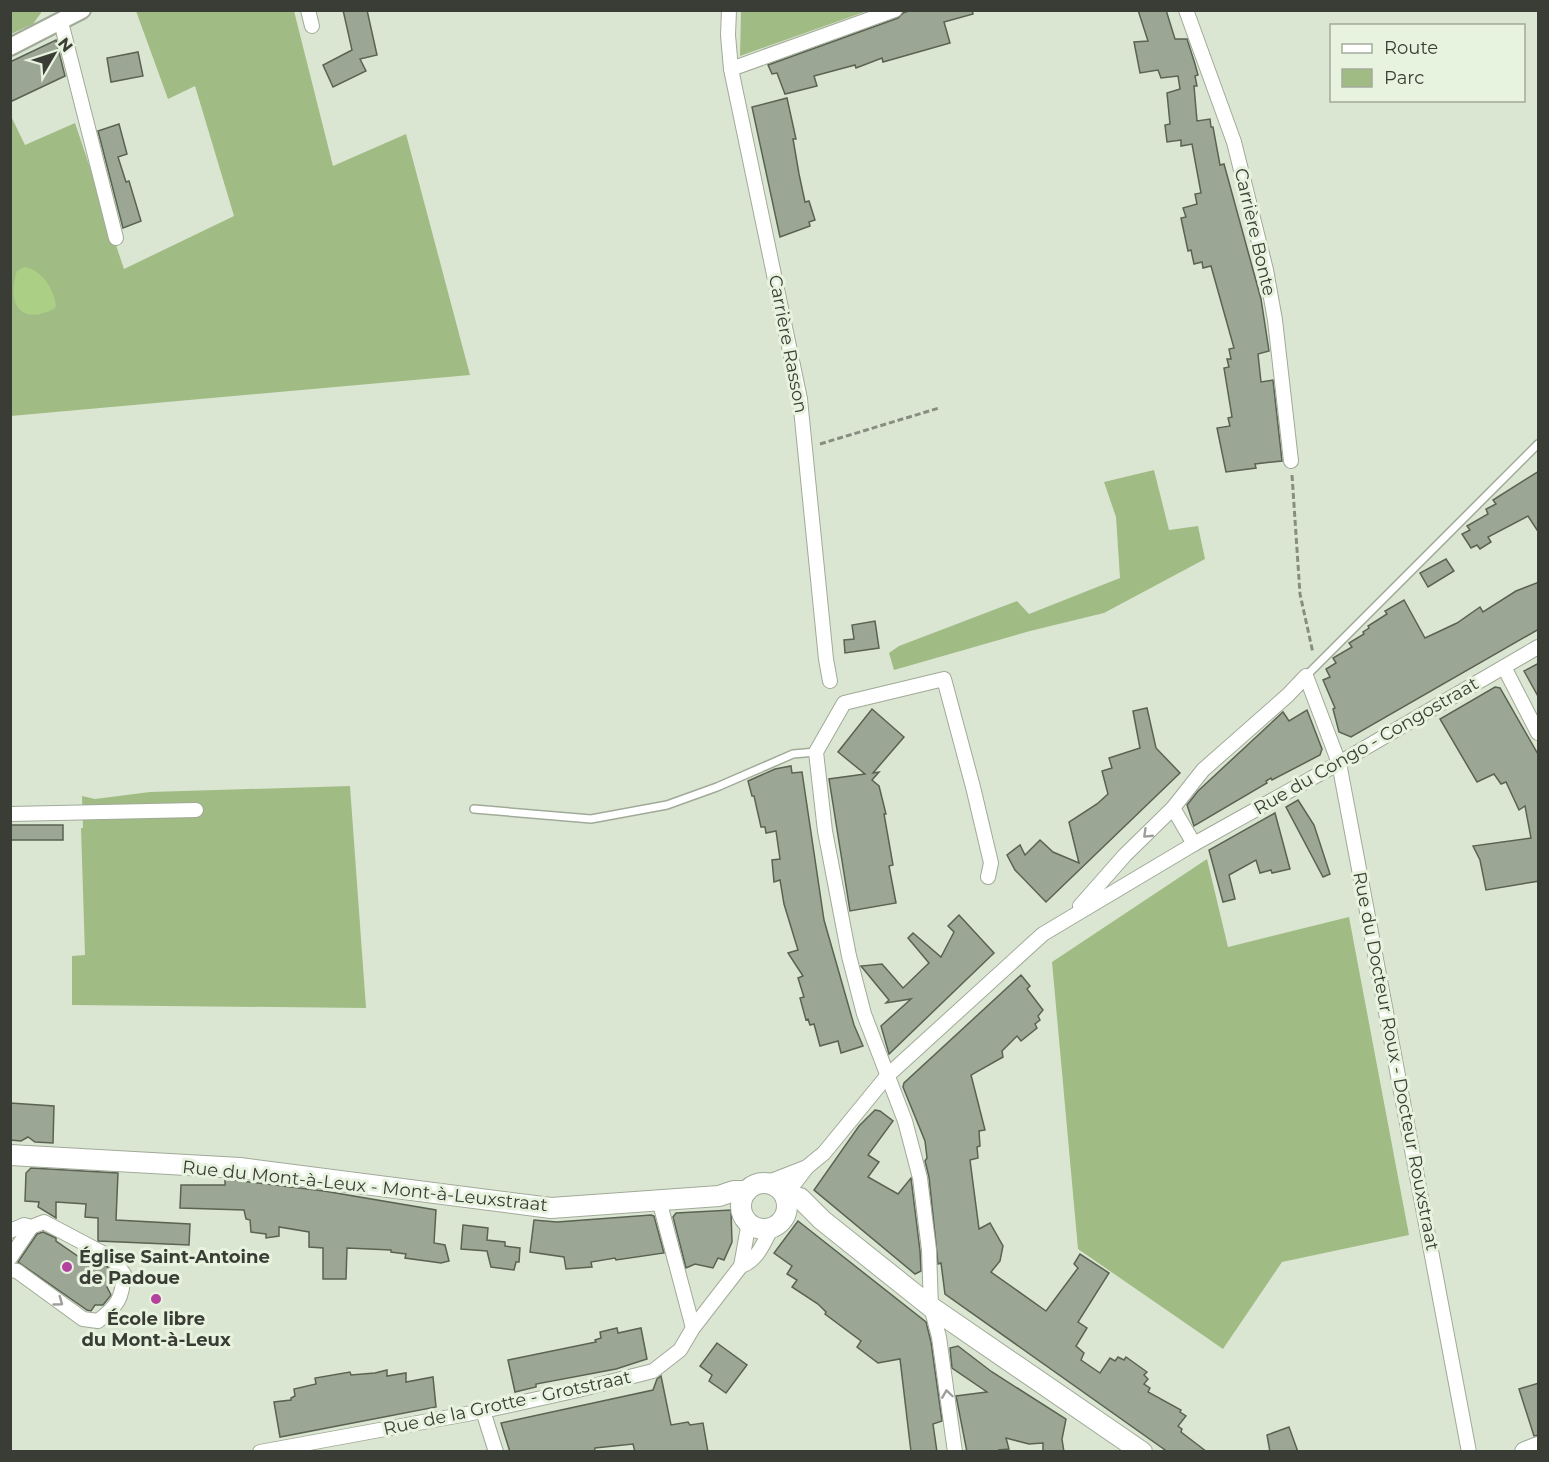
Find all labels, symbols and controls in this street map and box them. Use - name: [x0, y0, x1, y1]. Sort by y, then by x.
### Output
- north arrow: [24, 24, 84, 84]
- legend: [1330, 24, 1525, 102]
- text: N: [54, 34, 77, 56]
- text: Route: [1384, 37, 1438, 59]
- text: Parc: [1384, 67, 1424, 89]
- street label: Carrière Bonte: [1230, 166, 1280, 298]
- street label: Carrière Rasson: [764, 273, 812, 415]
- street label: Rue du Congo - Congostraat: [1250, 672, 1482, 820]
- one-way arrow: [1143, 827, 1153, 838]
- street label: Rue du Docteur Roux - Docteur Rouxstraat: [1348, 870, 1444, 1252]
- street label: Rue du Mont-à-Leux - Mont-à-Leuxstraat: [181, 1156, 549, 1216]
- place label: Église Saint-Antoine de Padoue: [79, 1246, 270, 1289]
- marker: Église Saint-Antoine de Padoue: [60, 1260, 74, 1274]
- marker: École libre du Mont-à-Leux: [149, 1292, 163, 1306]
- one-way arrow: [52, 1295, 63, 1306]
- place label: École libre du Mont-à-Leux: [81, 1308, 231, 1351]
- street label: Rue de la Grotte - Grotstraat: [381, 1366, 633, 1440]
- one-way arrow: [942, 1389, 954, 1398]

